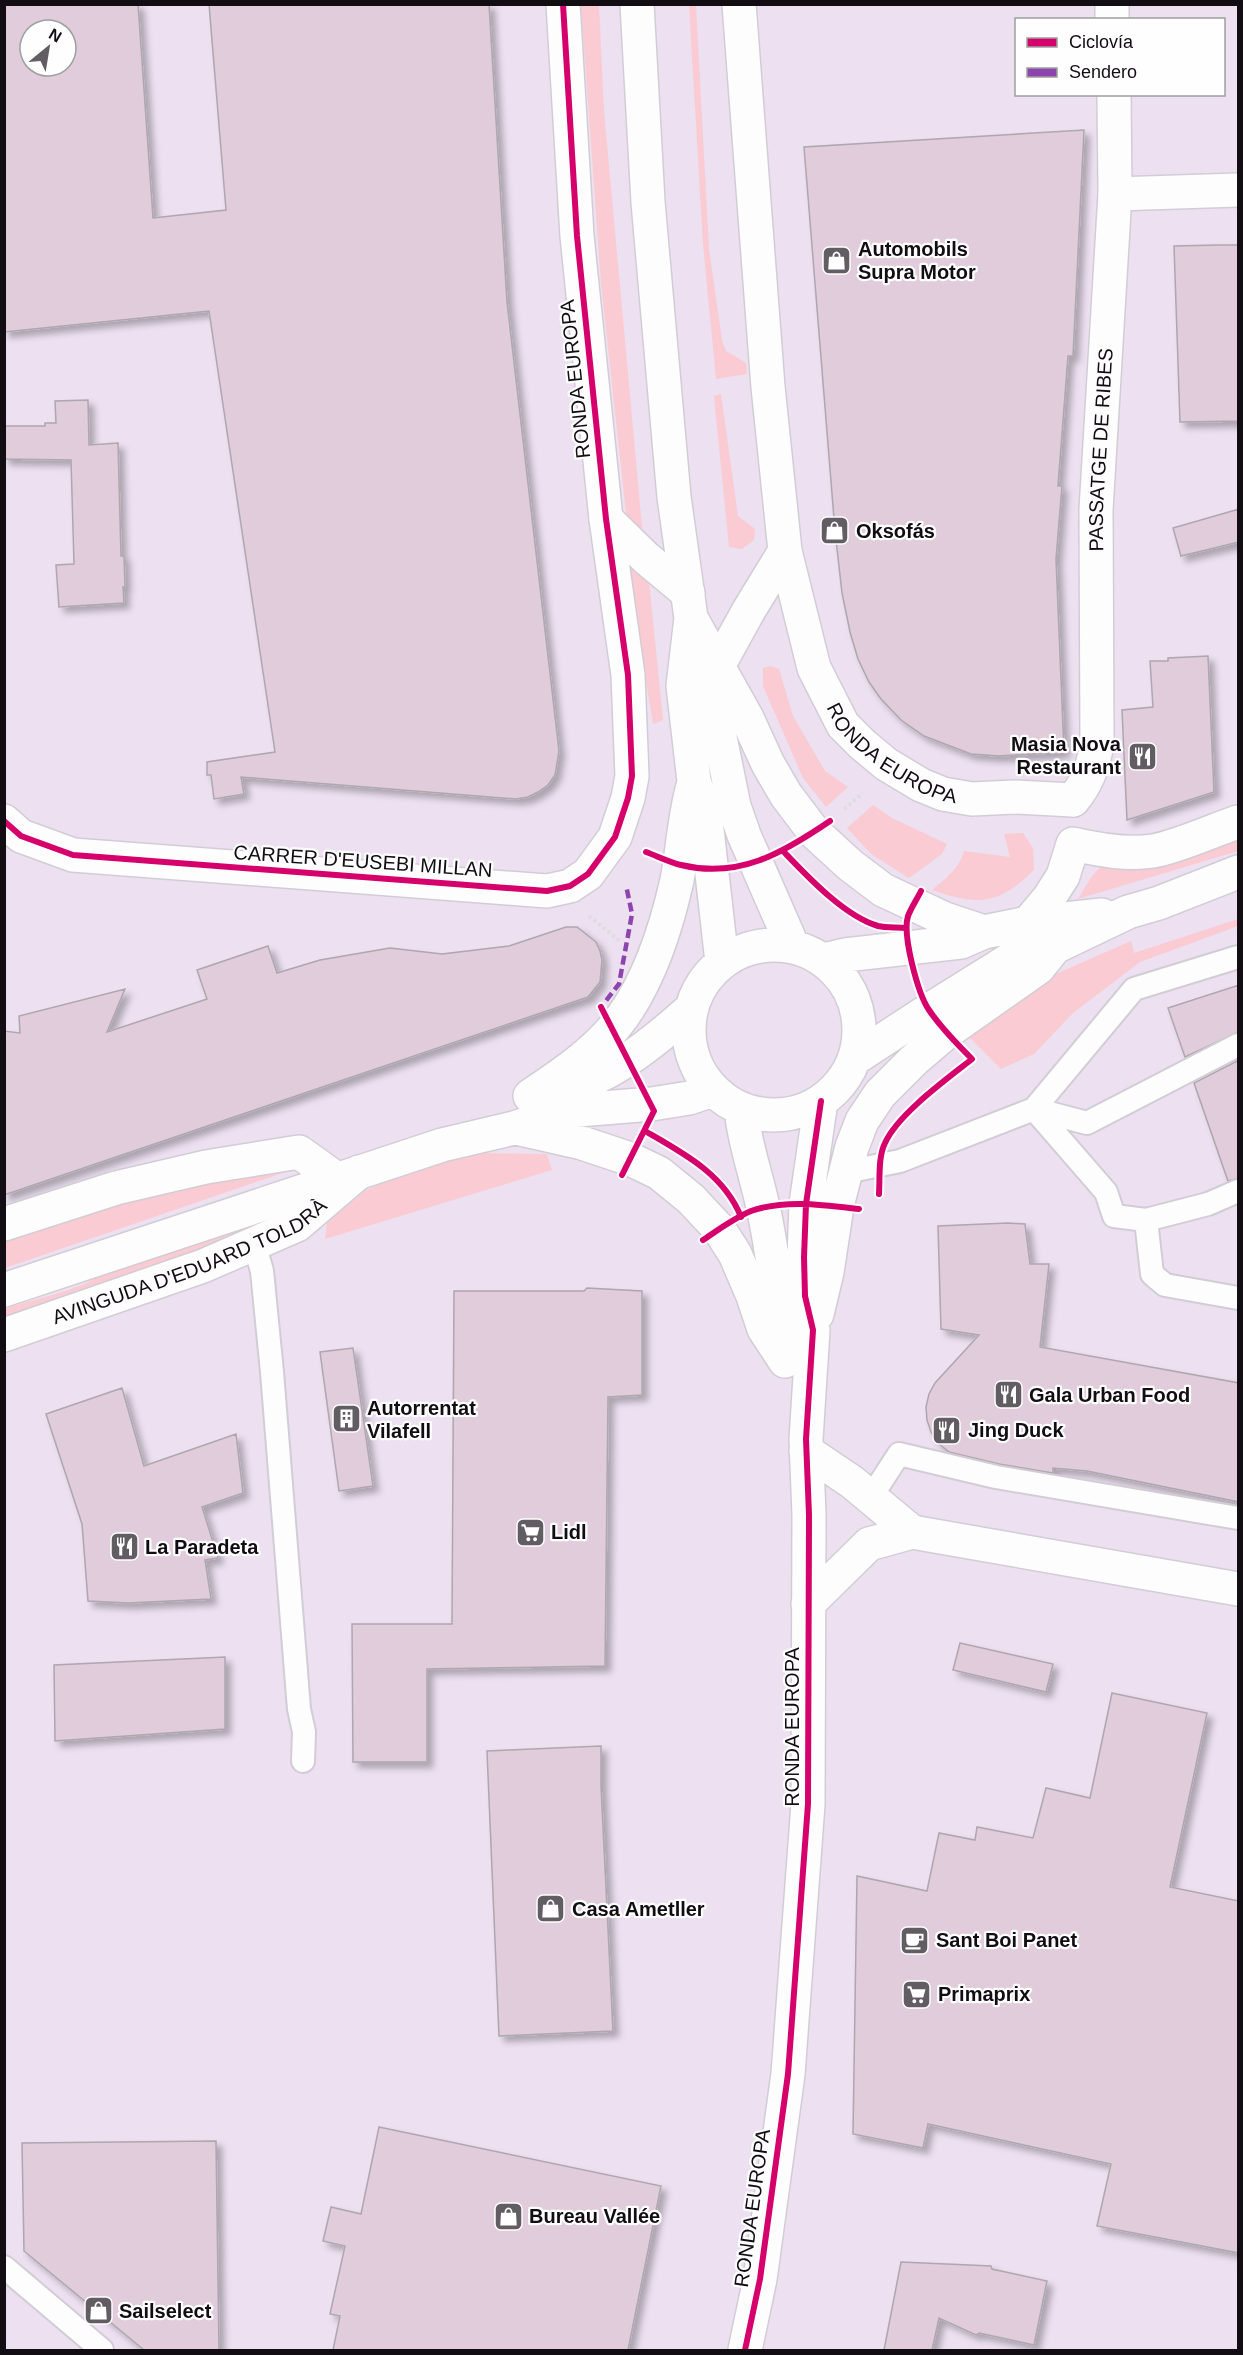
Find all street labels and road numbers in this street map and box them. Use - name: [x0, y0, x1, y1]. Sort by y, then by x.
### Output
- street label: RONDA EUROPA: [556, 298, 594, 460]
- street label: PASSATGE DE RIBES: [1085, 347, 1117, 552]
- street label: RONDA EUROPA: [823, 699, 959, 807]
- street label: CARRER D'EUSEBI MILLAN: [233, 841, 493, 881]
- street label: AVINGUDA D'EDUARD TOLDRÀ: [49, 1193, 331, 1328]
- street label: RONDA EUROPA: [781, 1647, 803, 1807]
- street label: RONDA EUROPA: [730, 2127, 774, 2289]

